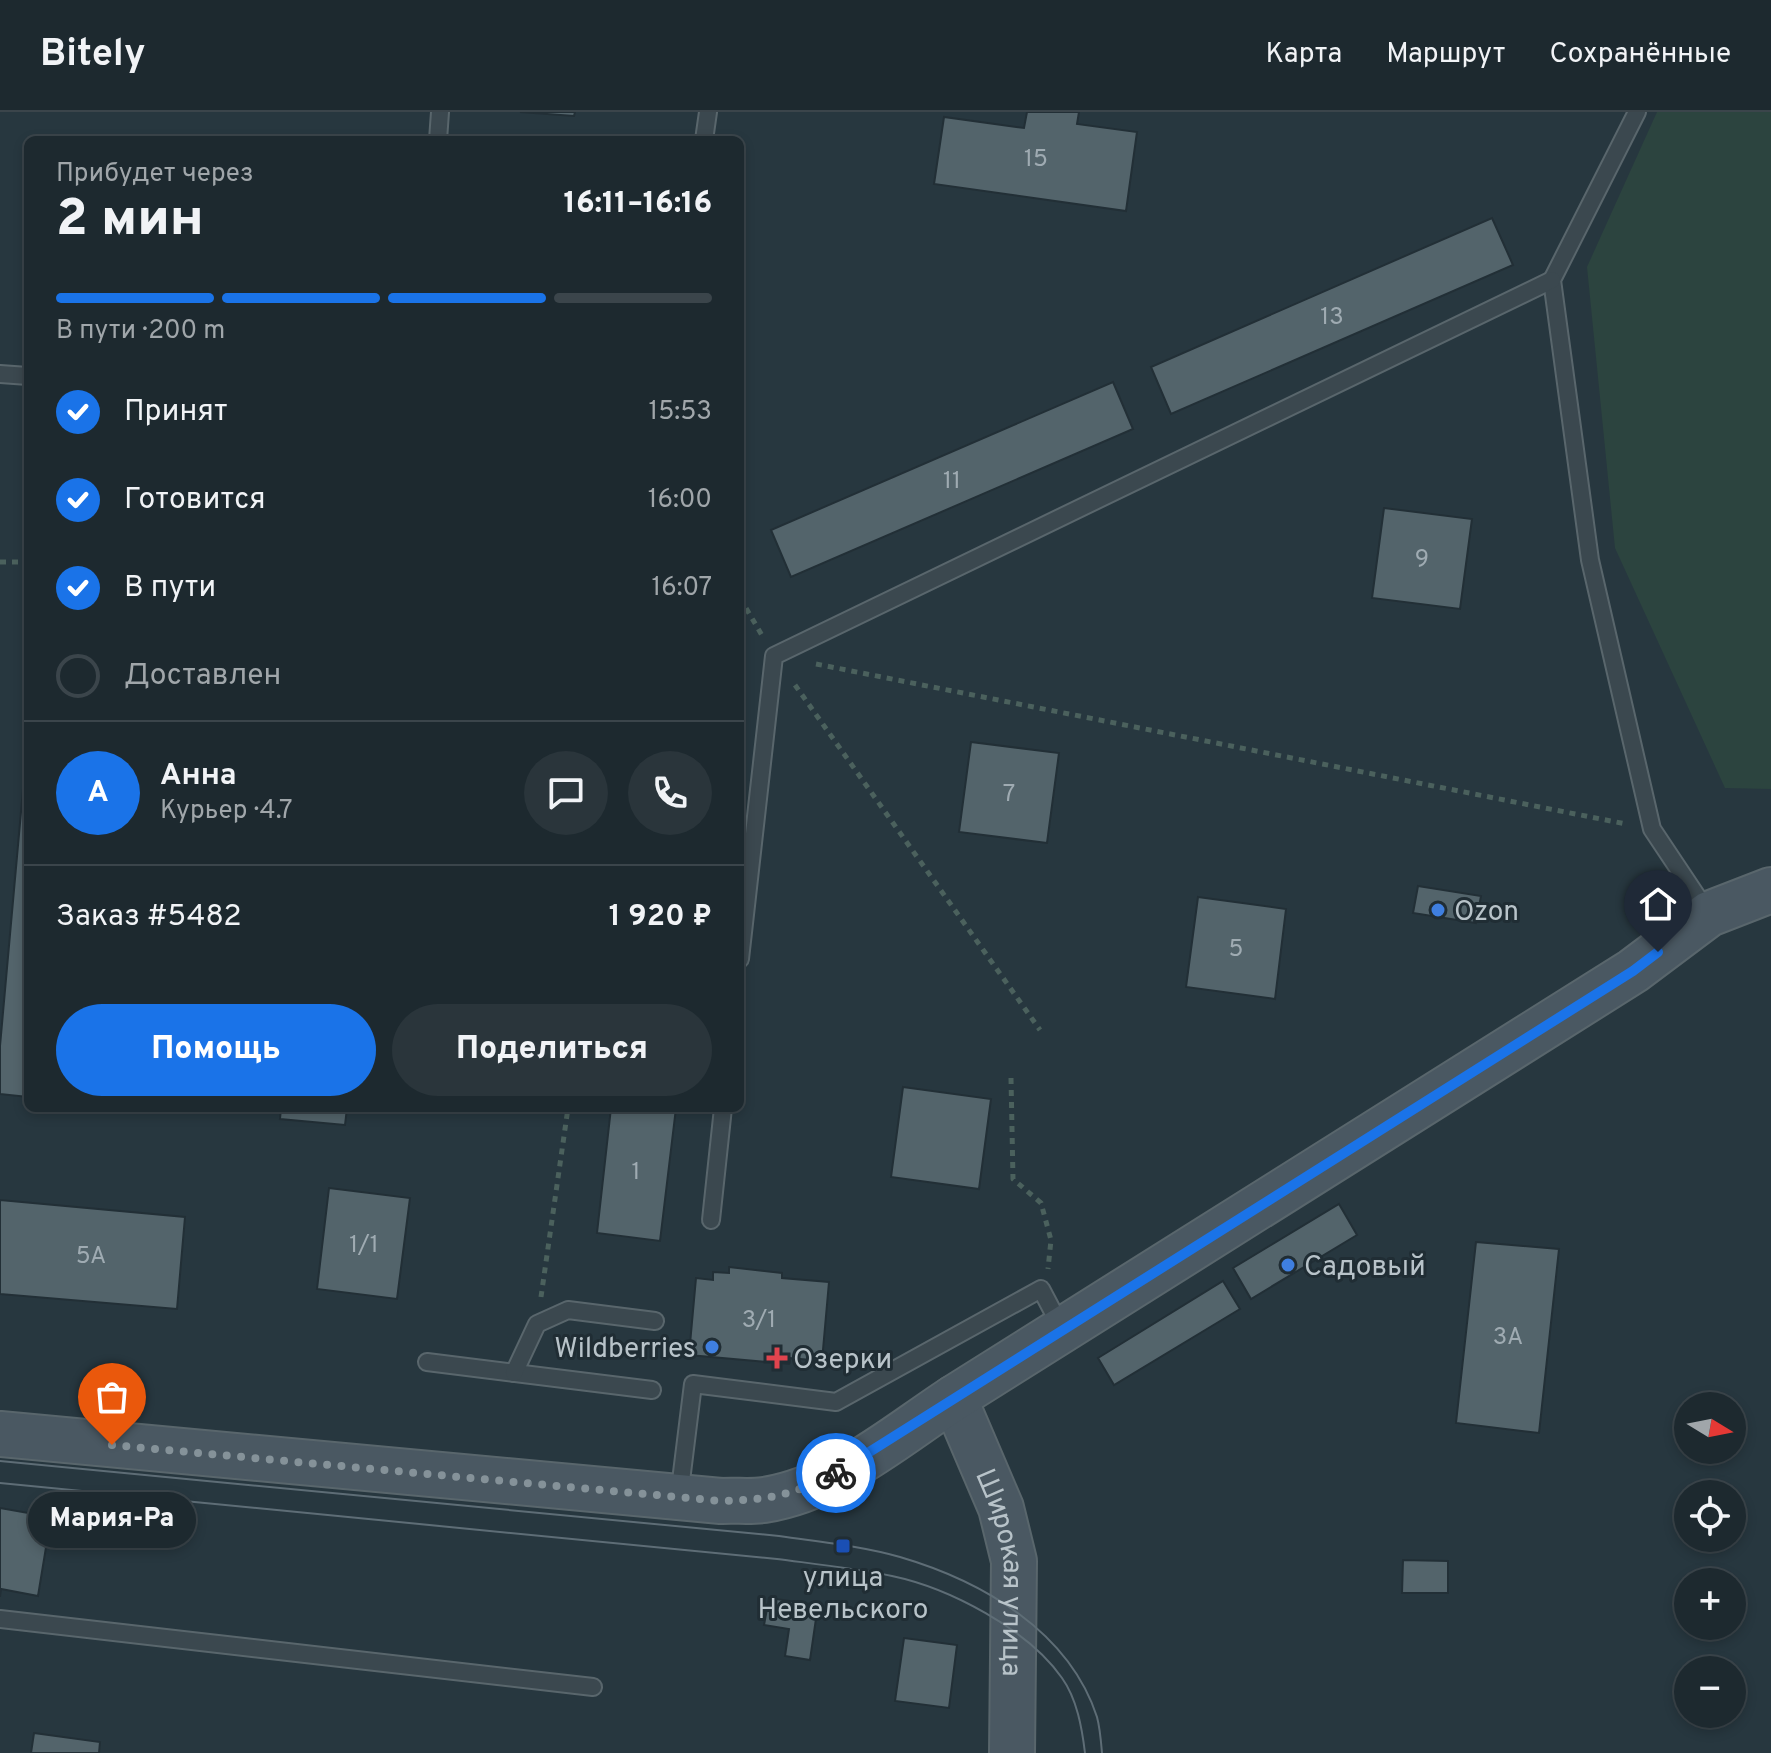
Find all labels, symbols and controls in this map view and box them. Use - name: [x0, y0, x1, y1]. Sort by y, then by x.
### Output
- text: Bitely: [40, 31, 146, 80]
- text: Карта: [1266, 37, 1342, 73]
- text: Маршрут: [1386, 37, 1505, 73]
- text: Сохранённые: [1549, 37, 1731, 73]
- house number: 15: [1024, 145, 1048, 175]
- text: Прибудет через: [56, 158, 254, 191]
- text: 16:11–16:16: [564, 186, 712, 223]
- text: 2 мин: [56, 188, 204, 254]
- house number: 13: [1320, 303, 1344, 333]
- text: В пути · 200 m: [56, 315, 225, 348]
- icon: check: [56, 390, 100, 434]
- text: Принят: [124, 394, 228, 431]
- text: 15:53: [649, 396, 712, 429]
- house number: 11: [943, 467, 961, 497]
- icon: check: [56, 478, 100, 522]
- text: Готовится: [124, 482, 266, 519]
- text: 16:00: [648, 484, 712, 517]
- house number: 9: [1415, 545, 1429, 575]
- icon: check: [56, 566, 100, 610]
- text: В пути: [124, 570, 216, 607]
- text: 16:07: [651, 572, 712, 605]
- text: Доставлен: [124, 658, 281, 695]
- button: chat: [524, 751, 608, 835]
- button: phone: [628, 751, 712, 835]
- text: Анна: [160, 758, 237, 795]
- text: А: [87, 775, 109, 812]
- house number: 7: [1003, 780, 1015, 810]
- text: Курьер · 4.7: [160, 795, 292, 828]
- pin: [1624, 870, 1692, 952]
- icon: home: [1636, 882, 1680, 926]
- place label: Ozon: [1454, 895, 1519, 931]
- text: Заказ #5482: [56, 899, 242, 936]
- text: 1 920 ₽: [609, 899, 712, 936]
- marker: Ozon: [1429, 901, 1447, 919]
- house number: 5: [1229, 935, 1243, 965]
- button: Помощь: [56, 1004, 376, 1096]
- button: Поделиться: [392, 1004, 712, 1096]
- house number: 1: [632, 1158, 640, 1188]
- house number: 1/1: [349, 1231, 379, 1261]
- house number: 5А: [76, 1242, 106, 1272]
- place label: Садовый: [1304, 1250, 1426, 1286]
- marker: Садовый: [1279, 1256, 1297, 1274]
- house number: 3/1: [742, 1306, 776, 1336]
- house number: 3А: [1493, 1323, 1523, 1353]
- place label: Wildberries: [554, 1332, 696, 1368]
- marker: Wildberries: [703, 1338, 721, 1356]
- place label: Озерки: [793, 1343, 892, 1379]
- marker: Озерки: [768, 1349, 786, 1367]
- pin: [78, 1363, 146, 1445]
- icon: bag: [90, 1375, 134, 1419]
- north arrow: [1674, 1392, 1746, 1464]
- map controls: [1674, 1392, 1746, 1728]
- courier: [796, 1433, 876, 1513]
- icon: bike: [814, 1451, 858, 1495]
- street label: Широкая улица: [965, 1464, 1029, 1677]
- button: locate: [1674, 1480, 1746, 1552]
- callout: Мария-Ра: [28, 1493, 196, 1549]
- text: Мария-Ра: [50, 1503, 174, 1536]
- marker: улица Невельского: [834, 1537, 852, 1555]
- place label: улица Невельского: [758, 1561, 928, 1629]
- button: +: [1674, 1568, 1746, 1640]
- button: −: [1674, 1656, 1746, 1728]

